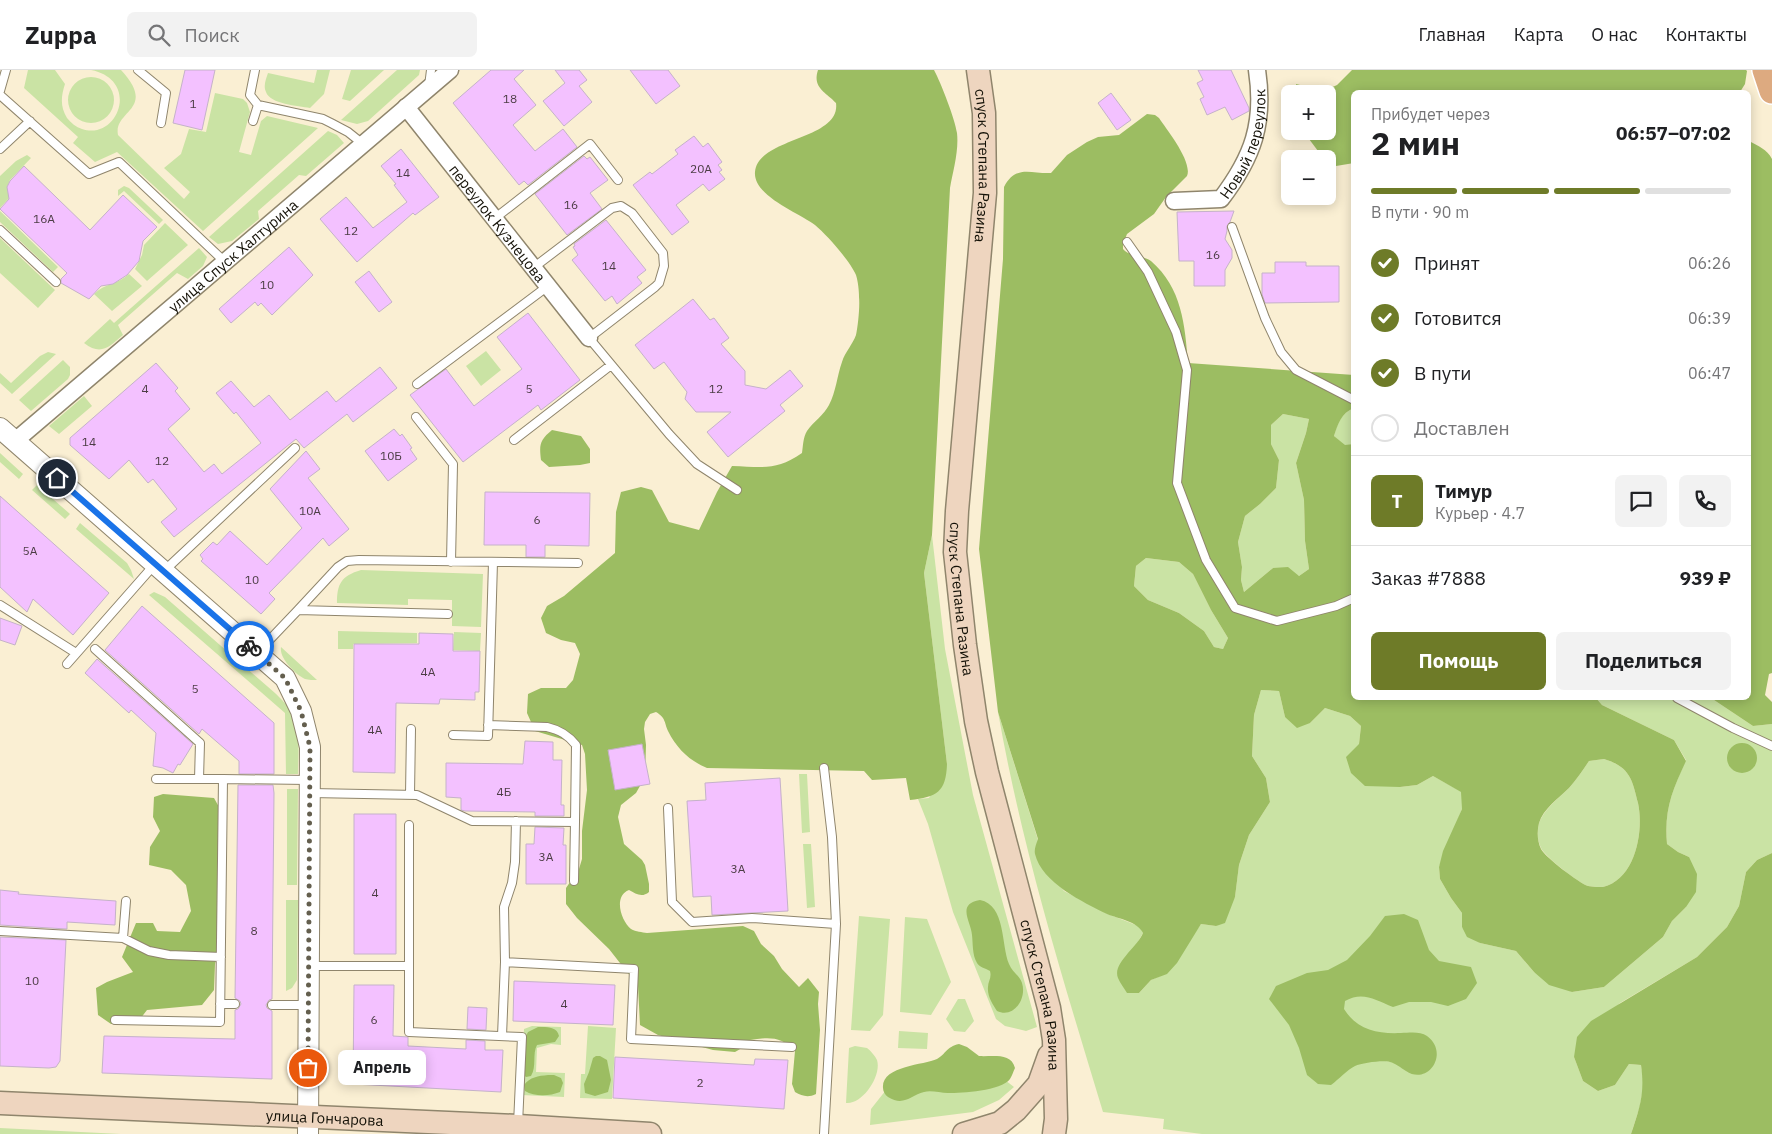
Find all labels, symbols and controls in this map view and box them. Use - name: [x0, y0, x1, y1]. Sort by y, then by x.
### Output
- search box: [127, 12, 477, 57]
- text: Zuppa: [25, 19, 97, 51]
- icon: search: [145, 21, 173, 49]
- text: Поиск: [185, 23, 240, 47]
- text: Главная: [1418, 23, 1486, 46]
- text: Карта: [1514, 23, 1563, 46]
- text: О нас: [1591, 23, 1638, 46]
- text: Контакты: [1666, 23, 1747, 46]
- map controls: [1281, 85, 1336, 205]
- button: +: [1281, 85, 1336, 140]
- street label: спуск Степана Разина: [971, 87, 994, 243]
- street label: Новый переулок: [1215, 89, 1269, 202]
- house number: 18: [503, 91, 517, 106]
- house number: 1: [189, 96, 197, 111]
- text: Прибудет через: [1371, 104, 1490, 124]
- text: 06:57–07:02: [1616, 121, 1731, 145]
- text: 2 мин: [1371, 122, 1460, 164]
- button: −: [1281, 150, 1336, 205]
- street label: переулок Кузнецова: [445, 160, 550, 286]
- house number: 20А: [690, 161, 712, 176]
- house number: 14: [396, 165, 410, 180]
- street label: улица Спуск Халтурина: [164, 195, 301, 316]
- house number: 16: [564, 197, 578, 212]
- text: В пути · 90 m: [1371, 202, 1469, 222]
- house number: 16А: [33, 211, 55, 226]
- house number: 12: [344, 223, 358, 238]
- house number: 16: [1206, 247, 1220, 262]
- icon: check: [1371, 249, 1399, 277]
- text: Принят: [1414, 251, 1480, 275]
- text: 06:26: [1688, 253, 1731, 273]
- house number: 14: [602, 258, 616, 273]
- house number: 10: [260, 277, 274, 292]
- icon: check: [1371, 304, 1399, 332]
- text: Готовится: [1414, 306, 1502, 330]
- text: 06:39: [1688, 308, 1731, 328]
- icon: check: [1371, 359, 1399, 387]
- text: В пути: [1414, 361, 1472, 385]
- text: 06:47: [1688, 363, 1731, 383]
- house number: 4: [141, 381, 149, 396]
- house number: 5: [525, 381, 533, 396]
- house number: 12: [709, 381, 723, 396]
- text: Доставлен: [1414, 416, 1510, 440]
- house number: 14: [82, 434, 96, 449]
- house number: 10Б: [380, 448, 402, 463]
- house number: 12: [155, 453, 169, 468]
- pin: [36, 457, 78, 499]
- icon: home: [43, 464, 71, 492]
- button: chat: [1615, 475, 1667, 527]
- button: phone: [1679, 475, 1731, 527]
- text: Тимур: [1435, 479, 1492, 503]
- text: Т: [1391, 489, 1403, 513]
- house number: 10А: [299, 503, 321, 518]
- text: Курьер · 4.7: [1435, 503, 1525, 523]
- house number: 6: [533, 512, 541, 527]
- street label: спуск Степана Разина: [945, 522, 979, 677]
- house number: 5А: [23, 543, 38, 558]
- text: Заказ #7888: [1371, 566, 1486, 590]
- text: 939 ₽: [1680, 566, 1731, 590]
- house number: 10: [245, 572, 259, 587]
- courier: [224, 621, 274, 671]
- icon: bike: [235, 632, 263, 660]
- button: Помощь: [1371, 632, 1546, 690]
- button: Поделиться: [1556, 632, 1731, 690]
- house number: 4А: [421, 664, 436, 679]
- house number: 5: [191, 681, 199, 696]
- house number: 4А: [368, 722, 383, 737]
- house number: 4Б: [497, 784, 511, 799]
- house number: 3А: [539, 849, 554, 864]
- house number: 3А: [731, 861, 746, 876]
- house number: 4: [371, 885, 379, 900]
- street label: спуск Степана Разина: [1017, 917, 1064, 1071]
- house number: 8: [250, 923, 258, 938]
- house number: 10: [25, 973, 39, 988]
- house number: 4: [560, 996, 568, 1011]
- house number: 6: [370, 1012, 378, 1027]
- pin: [287, 1047, 329, 1089]
- callout: Апрель: [338, 1050, 426, 1086]
- icon: bag: [294, 1054, 322, 1082]
- text: Апрель: [353, 1057, 411, 1077]
- house number: 2: [696, 1075, 704, 1090]
- street label: улица Гончарова: [265, 1105, 384, 1130]

